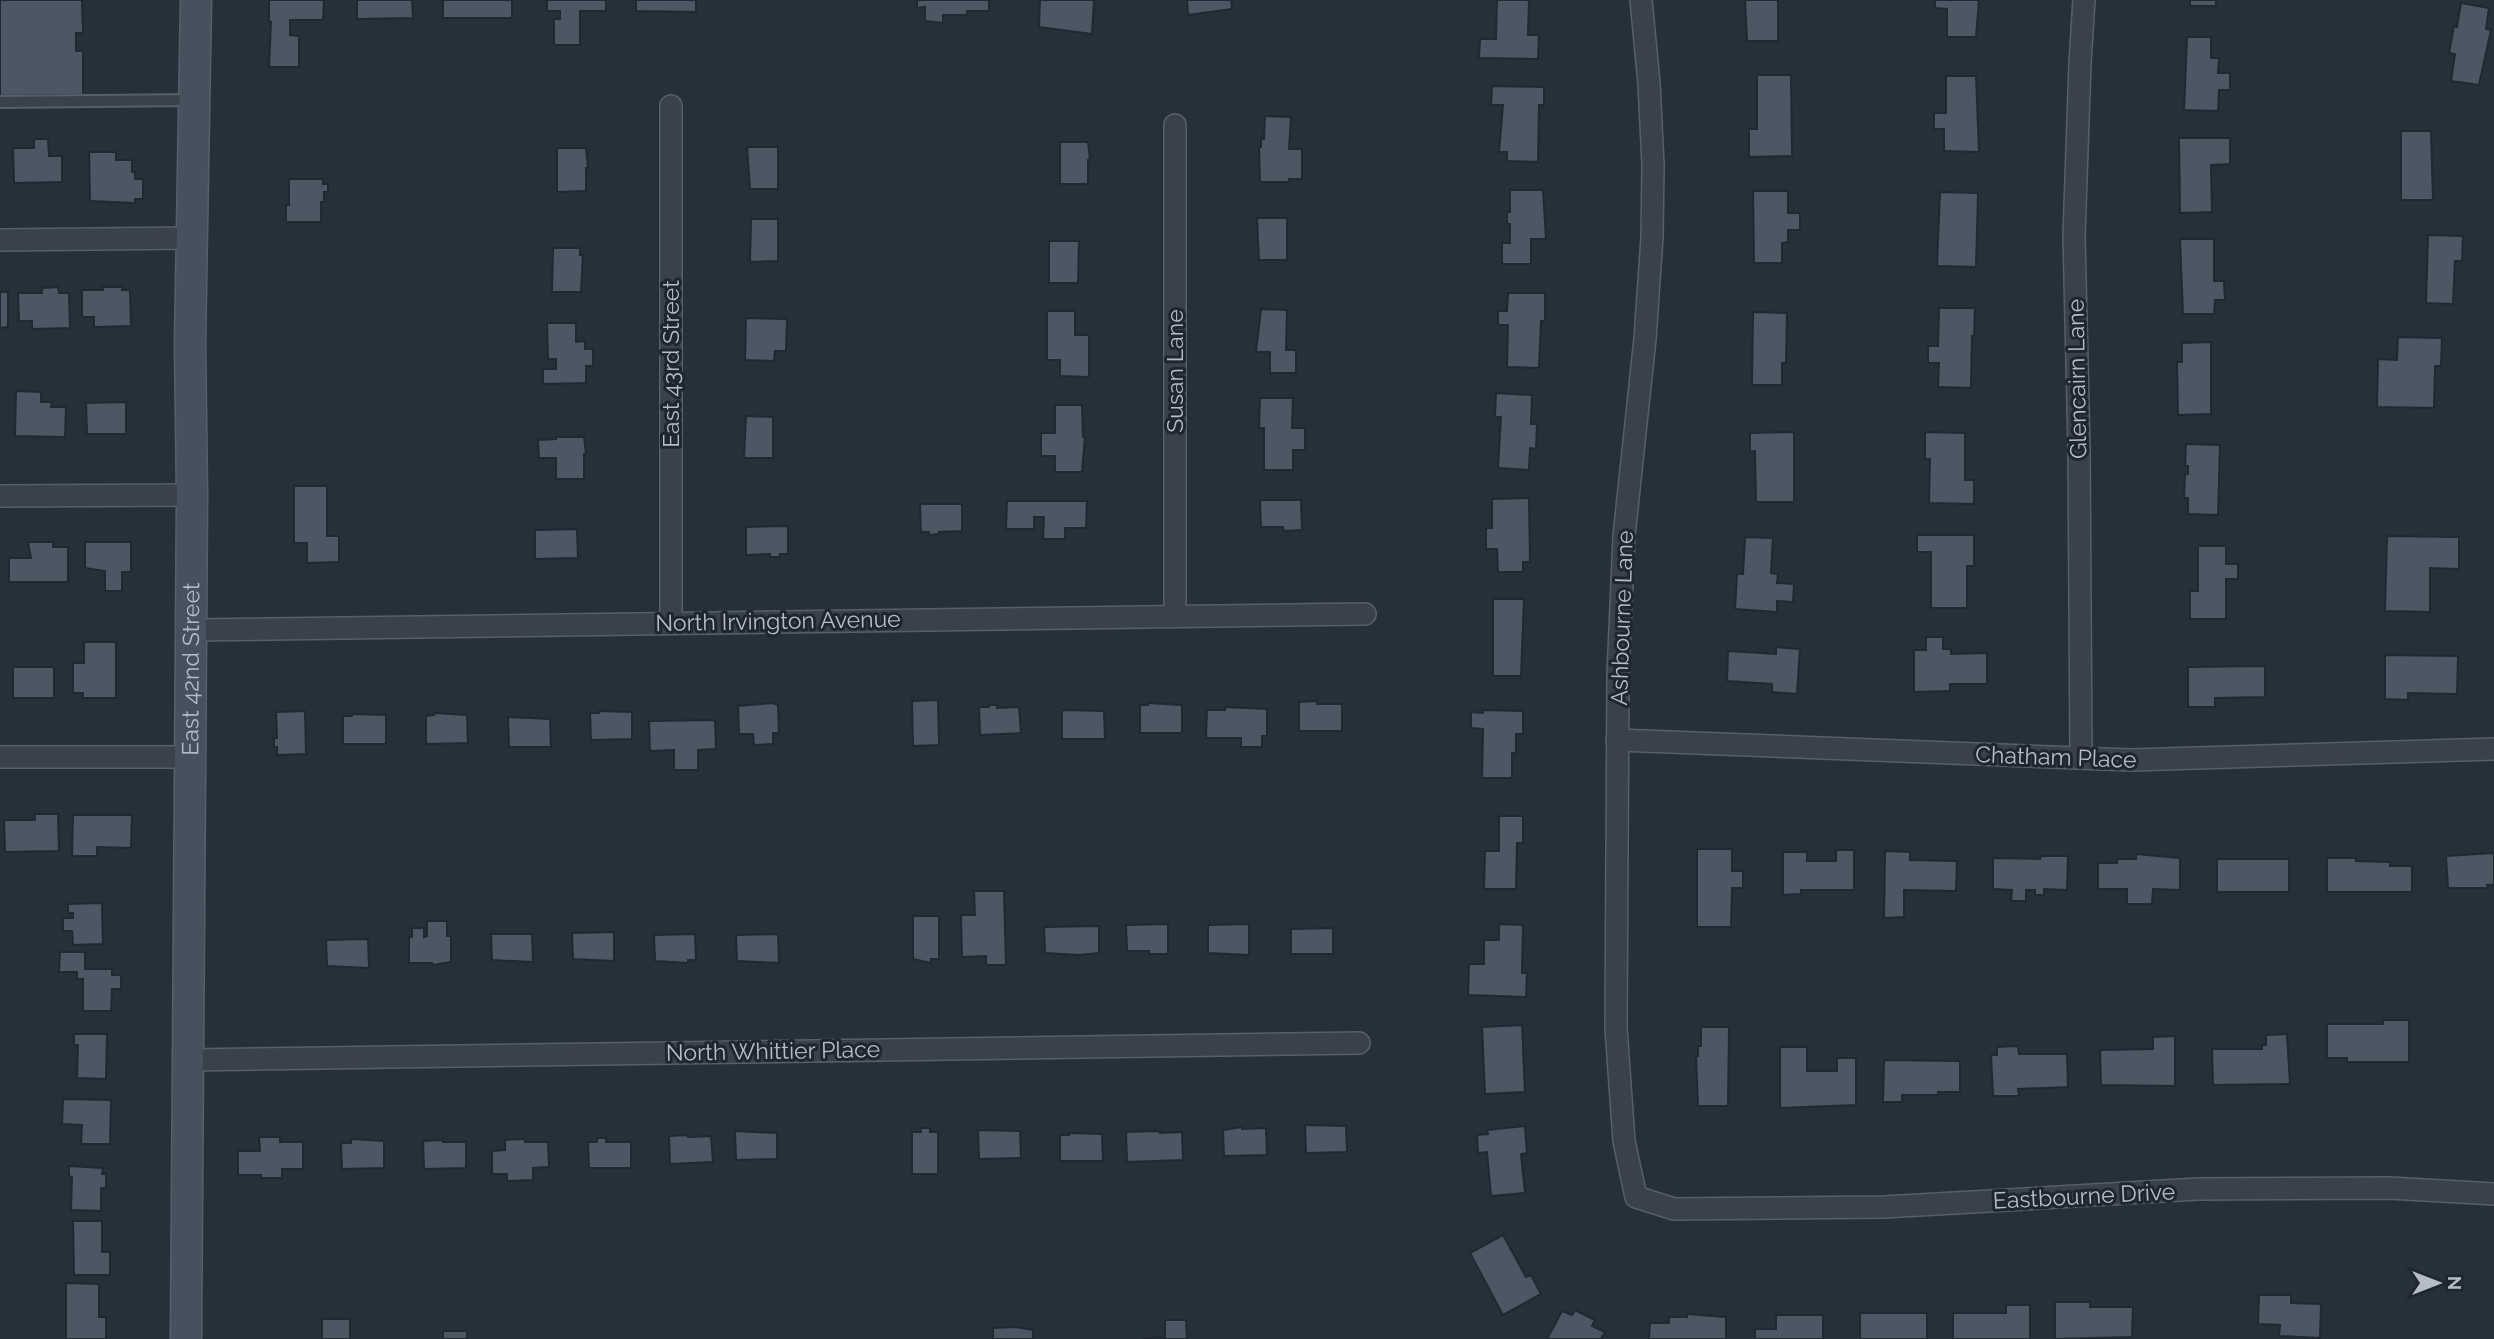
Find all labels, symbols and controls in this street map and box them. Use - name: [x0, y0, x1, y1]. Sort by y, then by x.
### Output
- street label: East 43rd Street: [657, 280, 684, 448]
- street label: Glencairn Lane: [2062, 299, 2091, 459]
- street label: Susan Lane: [1161, 309, 1188, 433]
- street label: Ashbourne Lane: [1605, 530, 1638, 706]
- street label: East 42nd Street: [176, 582, 204, 756]
- street label: North Irvington Avenue: [655, 605, 901, 636]
- street label: Chatham Place: [1975, 740, 2137, 773]
- street label: North Whittier Place: [666, 1035, 880, 1066]
- street label: Eastbourne Drive: [1992, 1177, 2176, 1214]
- north arrow: [2403, 1248, 2473, 1318]
- text: N: [2444, 1276, 2466, 1290]

